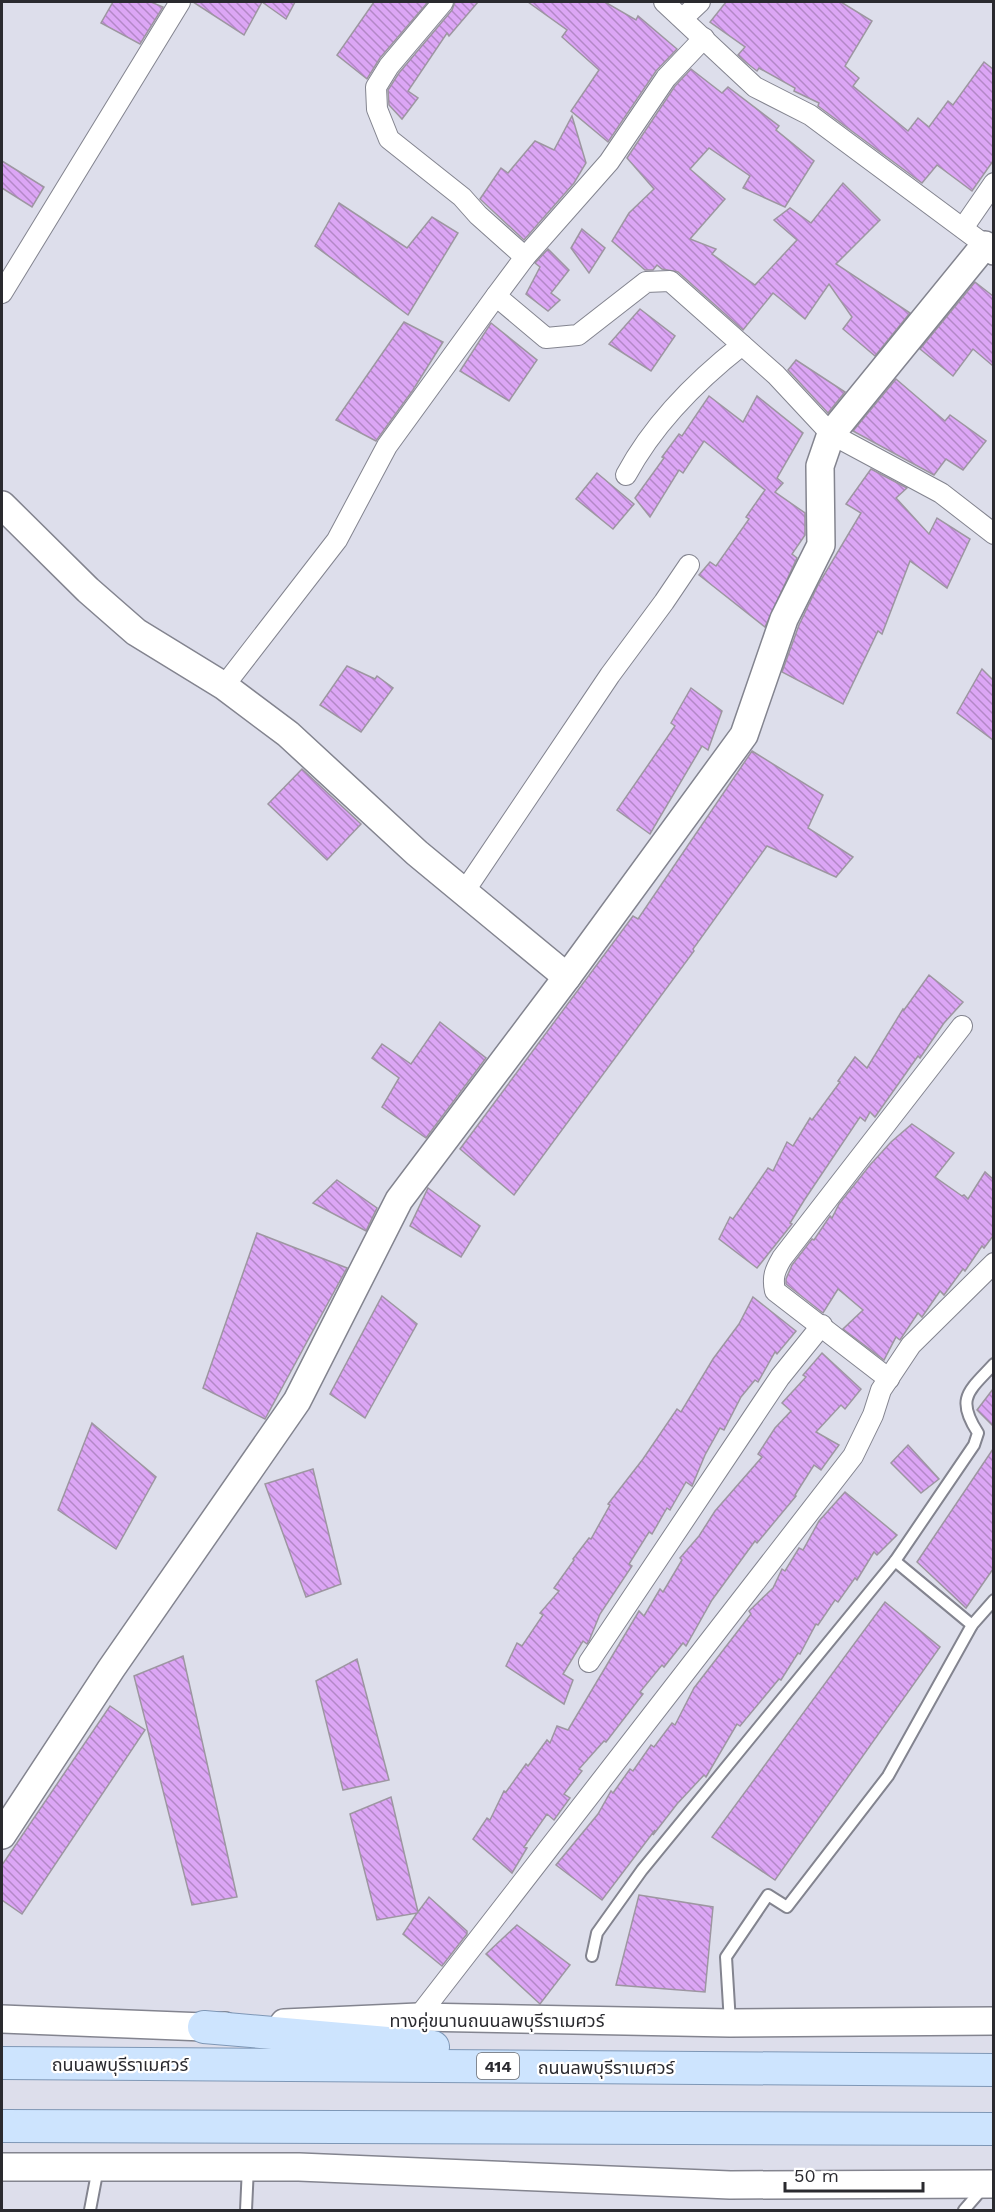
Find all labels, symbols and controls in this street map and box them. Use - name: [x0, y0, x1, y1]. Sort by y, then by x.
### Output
- street label: ทางคู่ขนานถนนลพบุรีราเมศวร์: [390, 2010, 605, 2033]
- road number: 414: [477, 2053, 519, 2079]
- street label: ถนนลพบุรีราเมศวร์: [52, 2054, 189, 2076]
- street label: ถนนลพบุรีราเมศวร์: [538, 2057, 675, 2079]
- scale bar: [785, 2155, 923, 2193]
- text: 50 m: [794, 2165, 839, 2186]

